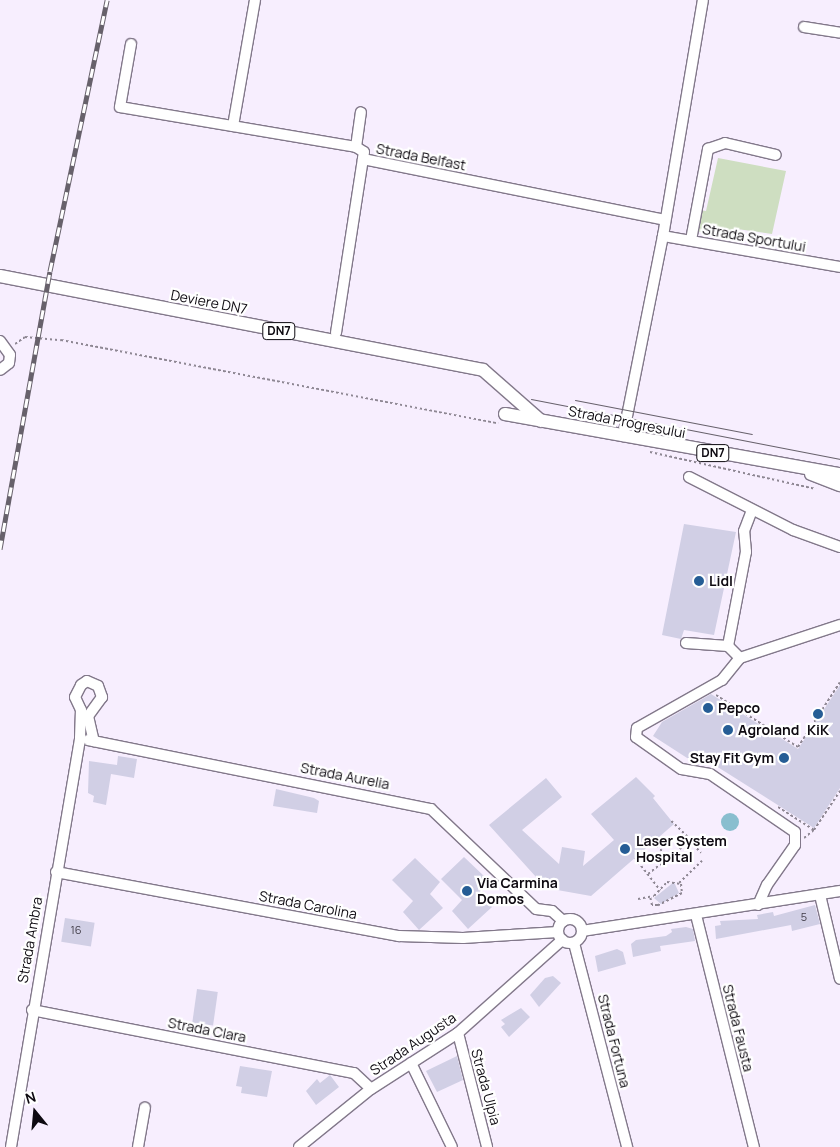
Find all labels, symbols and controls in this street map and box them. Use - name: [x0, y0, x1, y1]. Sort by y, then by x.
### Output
- street label: Strada Belfast: [375, 140, 467, 174]
- street label: Strada Sportului: [701, 221, 807, 255]
- street label: Deviere DN7: [169, 286, 249, 318]
- road number: DN7: [262, 322, 296, 341]
- street label: Strada Progresului: [567, 402, 687, 442]
- road number: DN7: [696, 443, 730, 462]
- place label: Lidl: [709, 573, 733, 589]
- marker: Lidl: [693, 575, 705, 587]
- place label: Pepco: [718, 700, 760, 716]
- marker: Pepco: [702, 702, 714, 714]
- marker: KiK: [812, 708, 824, 720]
- place label: Agroland: [738, 722, 799, 738]
- place label: KiK: [807, 722, 829, 738]
- marker: Agroland: [722, 724, 734, 736]
- place label: Stay Fit Gym: [690, 750, 774, 766]
- marker: Stay Fit Gym: [778, 752, 790, 764]
- street label: Strada Aurelia: [299, 759, 391, 793]
- place label: Laser System Hospital: [636, 833, 727, 866]
- marker: Laser System Hospital: [618, 842, 632, 856]
- place label: Via Carmina Domos: [477, 875, 558, 908]
- marker: Via Carmina Domos: [461, 885, 473, 897]
- street label: Strada Carolina: [258, 887, 358, 923]
- street label: Strada Ambra: [14, 896, 46, 984]
- house number: 5: [801, 910, 807, 924]
- house number: 16: [70, 923, 82, 937]
- street label: Strada Fausta: [719, 983, 757, 1073]
- street label: Strada Fortuna: [594, 992, 634, 1090]
- street label: Strada Augusta: [367, 1009, 459, 1079]
- street label: Strada Clara: [166, 1014, 248, 1046]
- street label: Strada Ulpia: [468, 1047, 504, 1127]
- north arrow: [10, 1087, 60, 1137]
- text: N: [23, 1087, 38, 1108]

